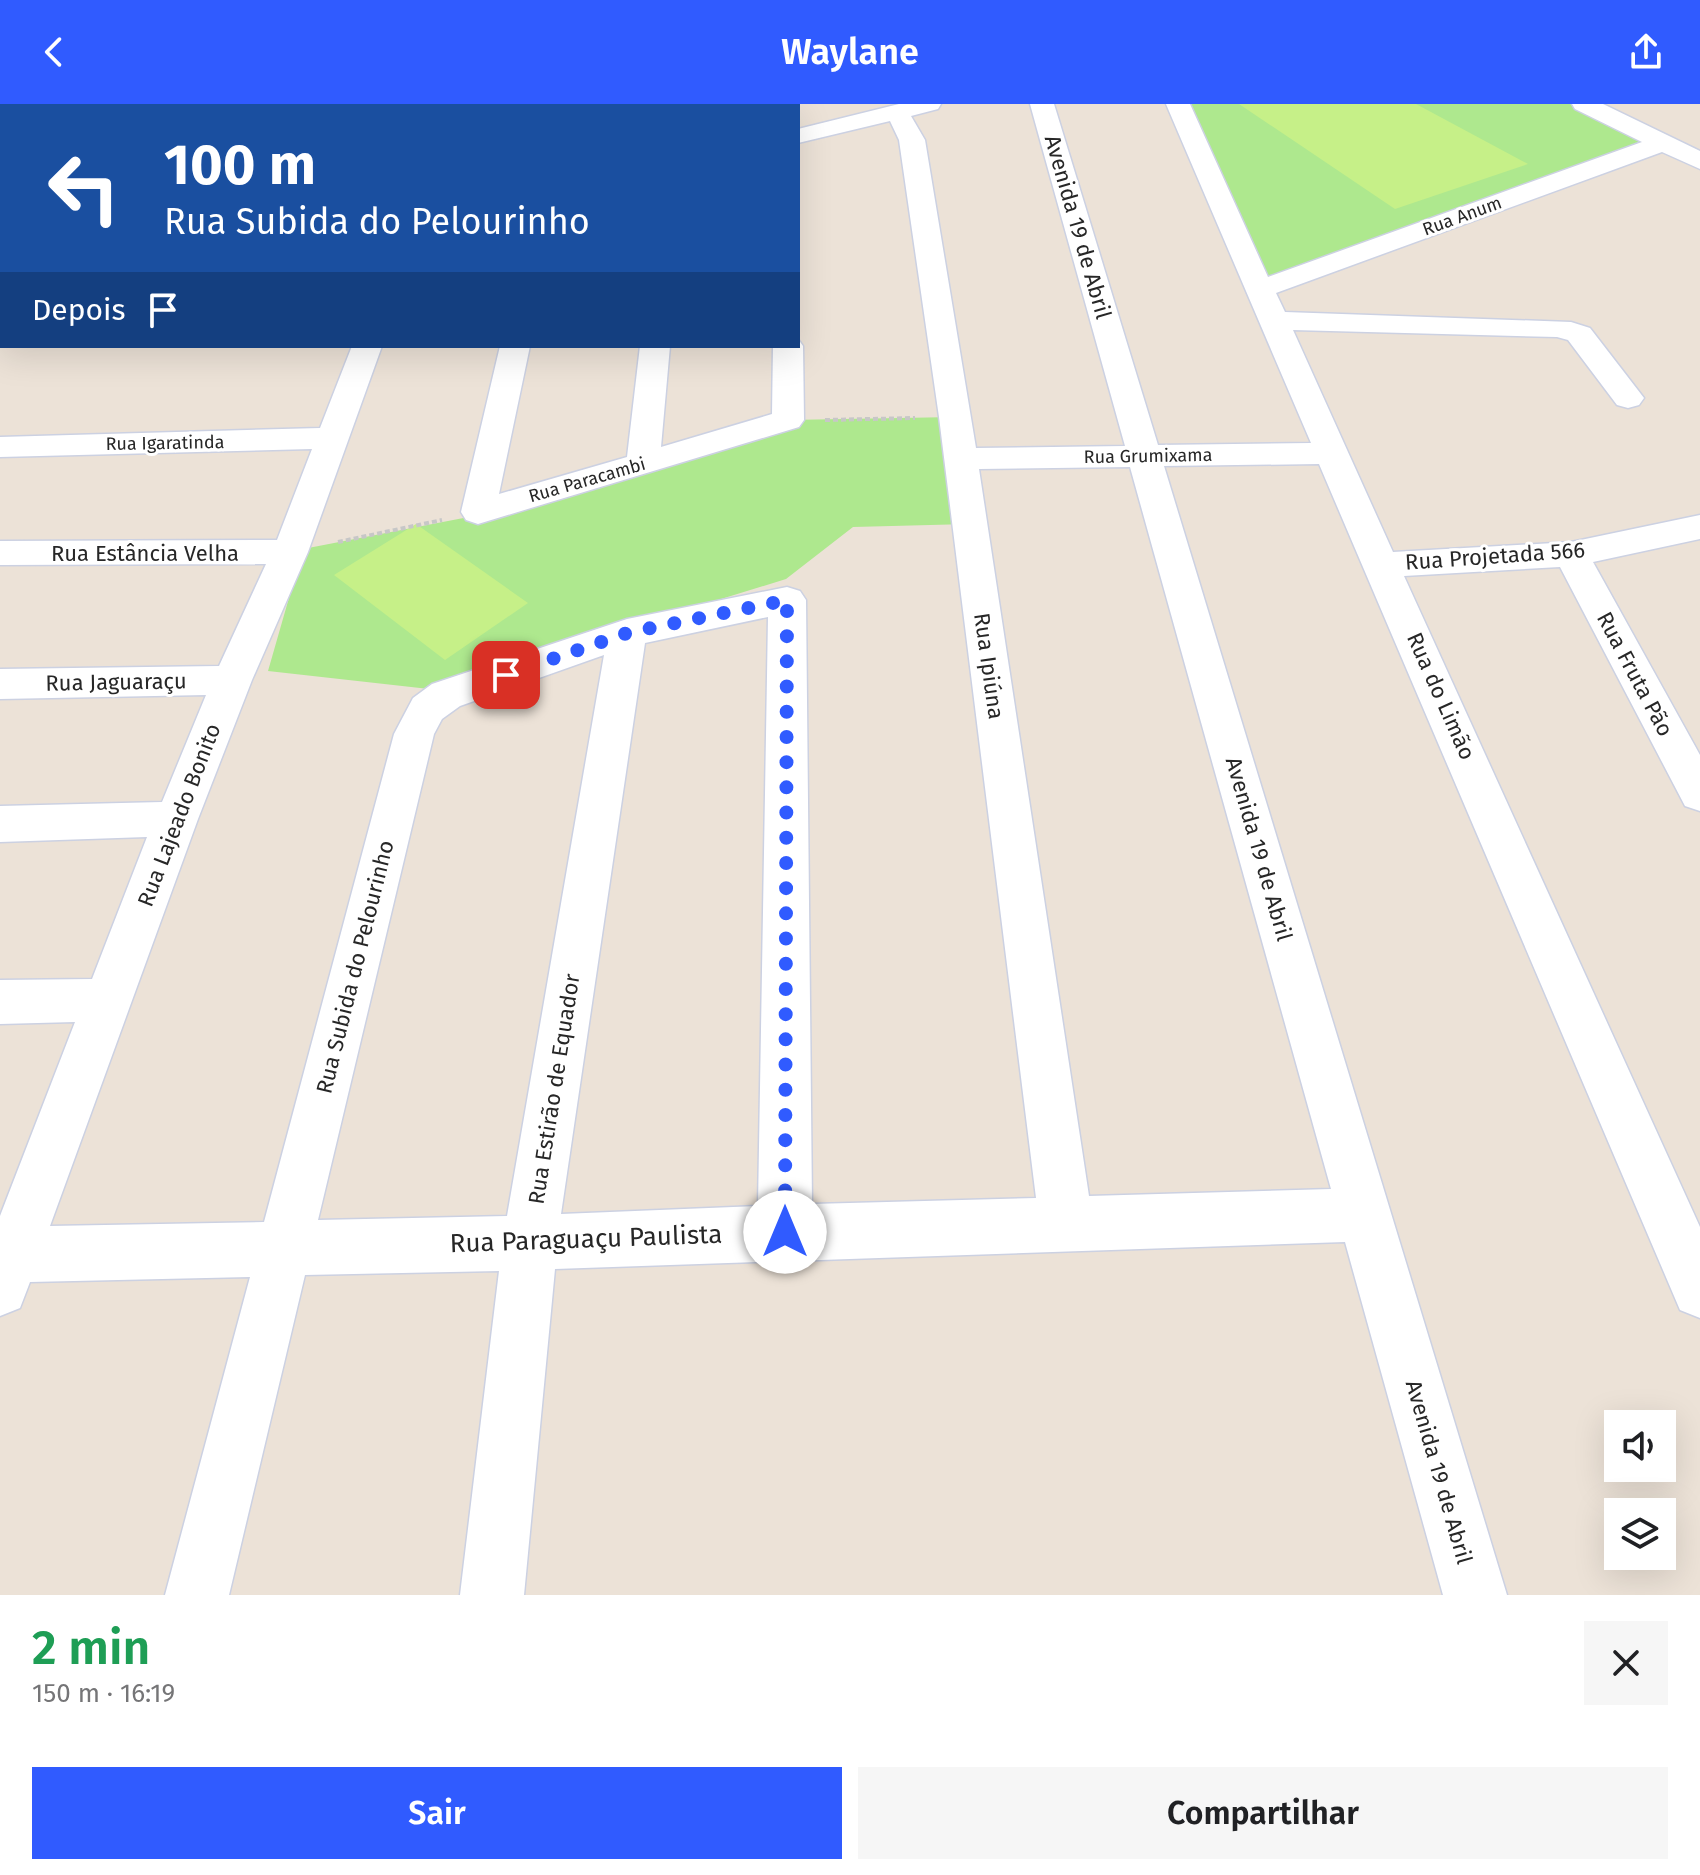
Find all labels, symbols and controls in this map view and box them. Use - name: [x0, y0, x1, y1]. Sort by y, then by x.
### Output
- icon: back: [32, 30, 76, 74]
- text: Waylane: [781, 30, 919, 74]
- icon: share: [1624, 30, 1668, 74]
- text: 100 m: [164, 132, 316, 199]
- street label: Avenida 19 de Abril: [1039, 132, 1117, 322]
- icon: left: [32, 136, 136, 240]
- street label: Rua Anum: [1419, 192, 1505, 240]
- text: Rua Subida do Pelourinho: [164, 200, 590, 244]
- icon: arrive: [141, 288, 185, 332]
- text: Depois: [32, 292, 125, 328]
- street label: Rua Igaratinda: [105, 431, 225, 455]
- street label: Rua Grumixama: [1083, 444, 1213, 468]
- street label: Rua Paracambi: [526, 453, 648, 507]
- street label: Rua Projetada 566: [1404, 536, 1586, 576]
- street label: Rua Estância Velha: [51, 540, 239, 567]
- street label: Rua Fruta Pão: [1591, 607, 1679, 741]
- street label: Rua Ipiúna: [968, 611, 1010, 721]
- street label: Rua do Limão: [1401, 628, 1481, 764]
- pin: [472, 641, 540, 709]
- icon: arrive: [484, 653, 528, 697]
- street label: Rua Jaguaraçu: [45, 667, 187, 697]
- street label: Rua Lajeado Bonito: [132, 720, 226, 910]
- street label: Avenida 19 de Abril: [1220, 754, 1298, 944]
- street label: Rua Subida do Pelourinho: [310, 837, 400, 1097]
- street label: Rua Estirão de Equador: [522, 971, 586, 1206]
- position arrow: [743, 1190, 827, 1274]
- street label: Rua Paraguaçu Paulista: [449, 1219, 723, 1259]
- street label: Avenida 19 de Abril: [1400, 1377, 1478, 1567]
- map controls: [1604, 1410, 1676, 1570]
- button: sound: [1604, 1410, 1676, 1482]
- button: layers: [1604, 1498, 1676, 1570]
- text: 2 min: [32, 1619, 150, 1677]
- button: close: [1584, 1621, 1668, 1705]
- text: 150 m · 16:19: [32, 1678, 175, 1709]
- button: Sair: [32, 1767, 842, 1859]
- button: Compartilhar: [858, 1767, 1668, 1859]

